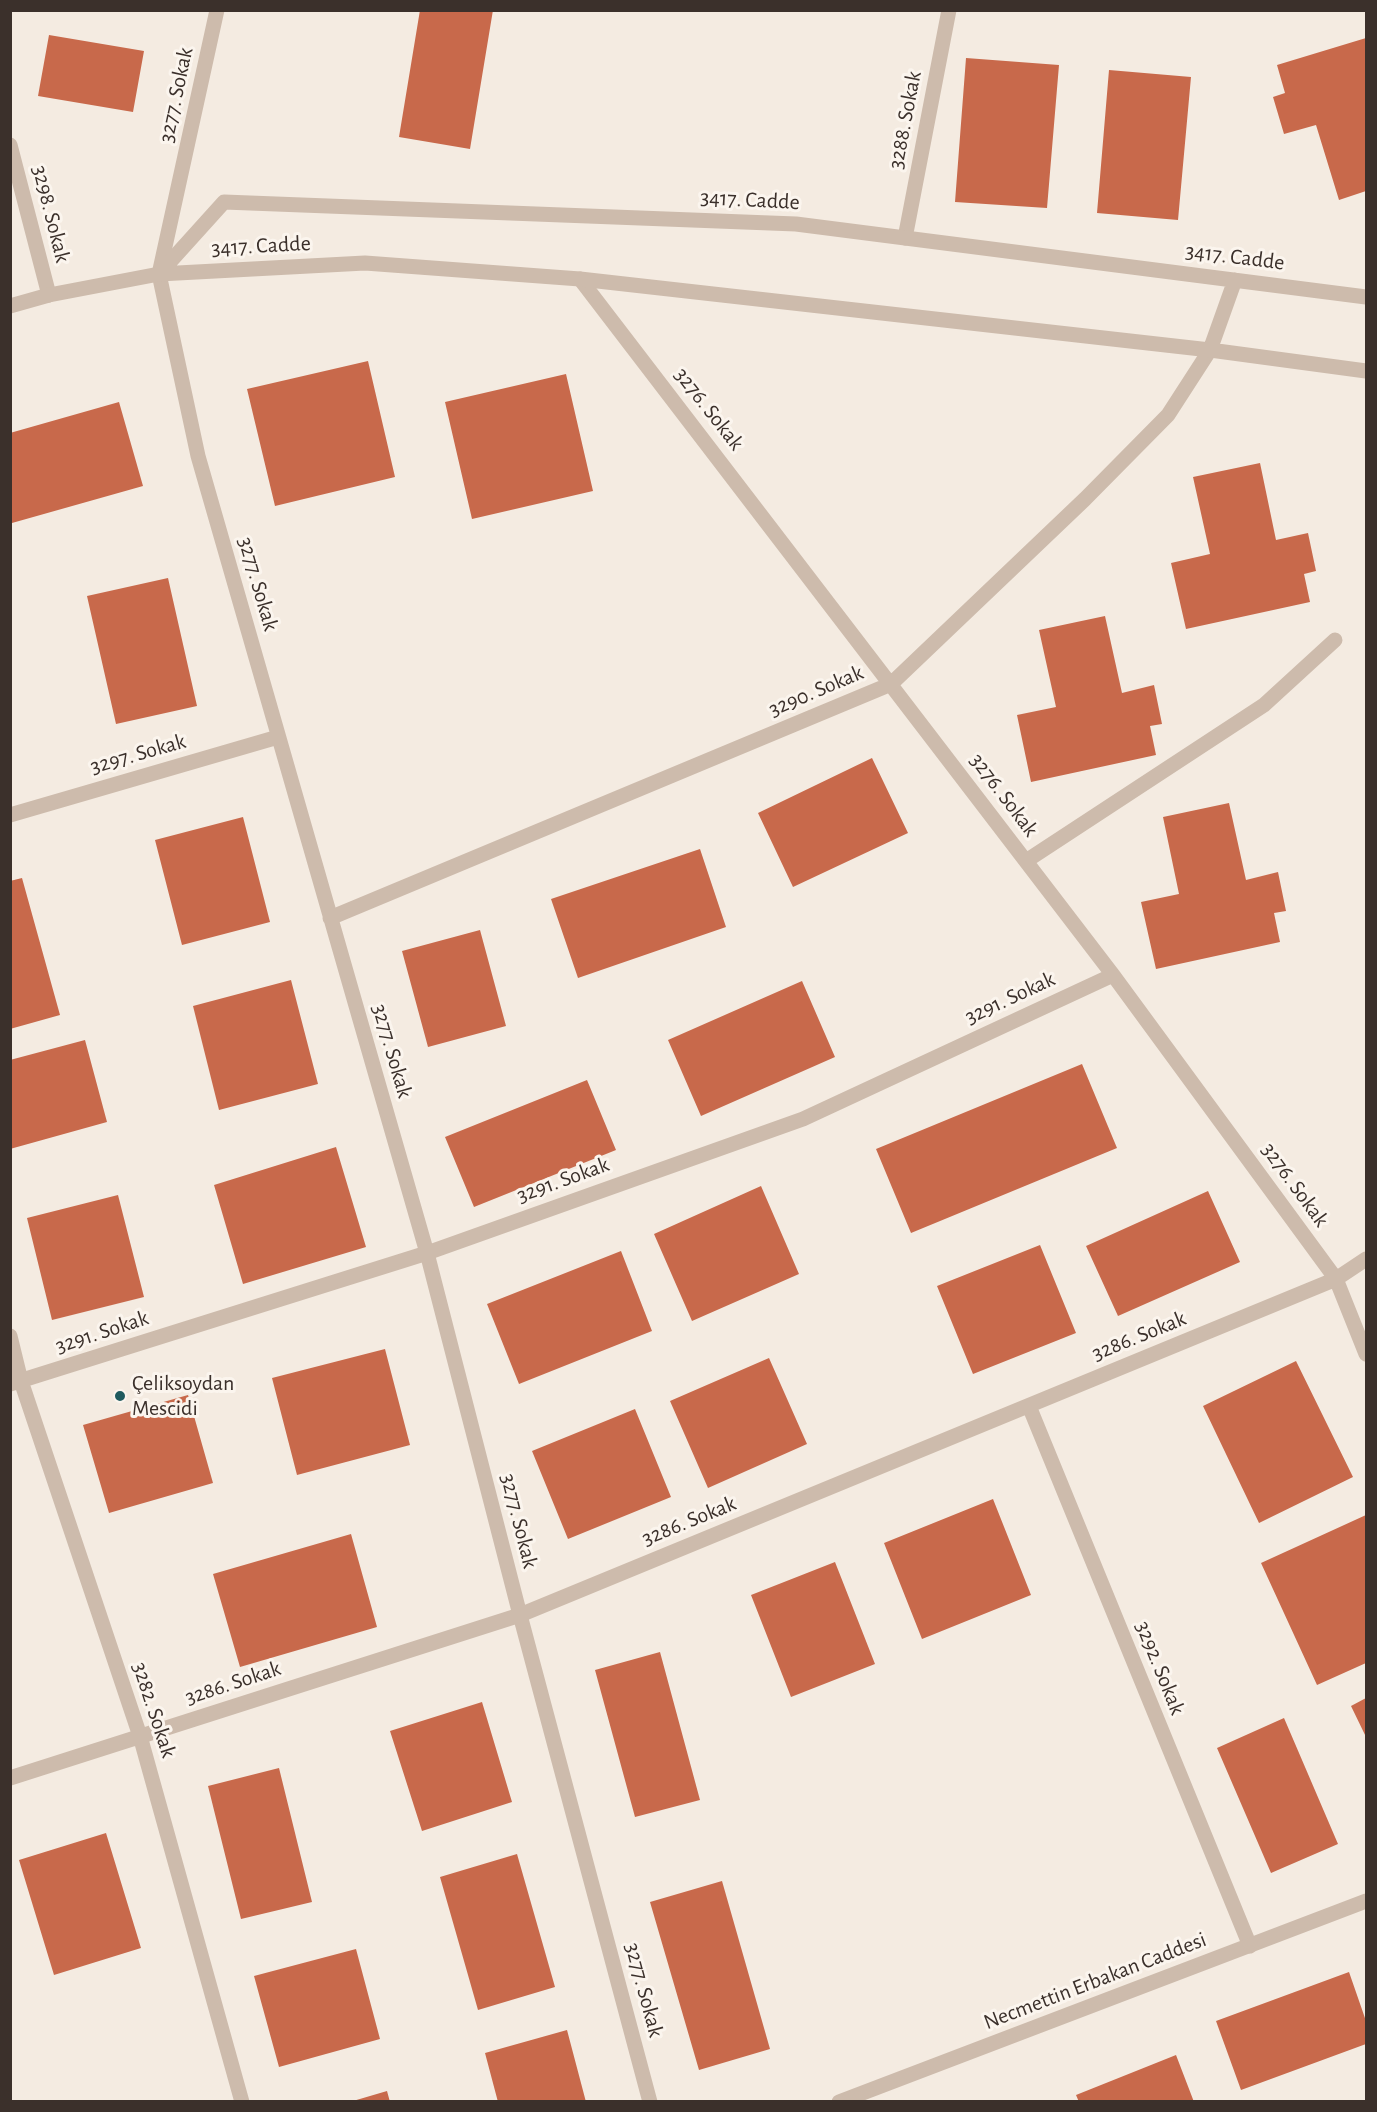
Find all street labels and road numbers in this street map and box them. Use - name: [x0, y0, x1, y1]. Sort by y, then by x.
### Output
- street label: 3277. Sokak: [153, 45, 199, 145]
- street label: 3288. Sokak: [883, 69, 927, 171]
- street label: 3298. Sokak: [26, 163, 76, 265]
- street label: 3417. Cadde: [700, 184, 800, 216]
- street label: 3417. Cadde: [211, 230, 311, 262]
- street label: 3417. Cadde: [1184, 238, 1286, 276]
- street label: 3276. Sokak: [668, 362, 750, 456]
- street label: 3277. Sokak: [232, 534, 284, 634]
- street label: 3290. Sokak: [765, 659, 867, 723]
- street label: 3297. Sokak: [87, 728, 189, 780]
- street label: 3276. Sokak: [964, 748, 1044, 842]
- street label: 3291. Sokak: [961, 966, 1059, 1030]
- street label: 3277. Sokak: [366, 1001, 418, 1101]
- street label: 3276. Sokak: [1256, 1138, 1334, 1232]
- street label: 3291. Sokak: [513, 1151, 613, 1209]
- street label: 3291. Sokak: [52, 1305, 152, 1359]
- street label: 3286. Sokak: [1088, 1305, 1190, 1367]
- street label: 3277. Sokak: [495, 1471, 543, 1571]
- street label: 3286. Sokak: [638, 1490, 740, 1552]
- street label: 3292. Sokak: [1129, 1617, 1191, 1719]
- street label: 3286. Sokak: [182, 1655, 284, 1711]
- street label: 3282. Sokak: [126, 1659, 182, 1761]
- street label: Necmettin Erbakan Caddesi: [980, 1926, 1210, 2036]
- street label: 3277. Sokak: [619, 1940, 669, 2040]

